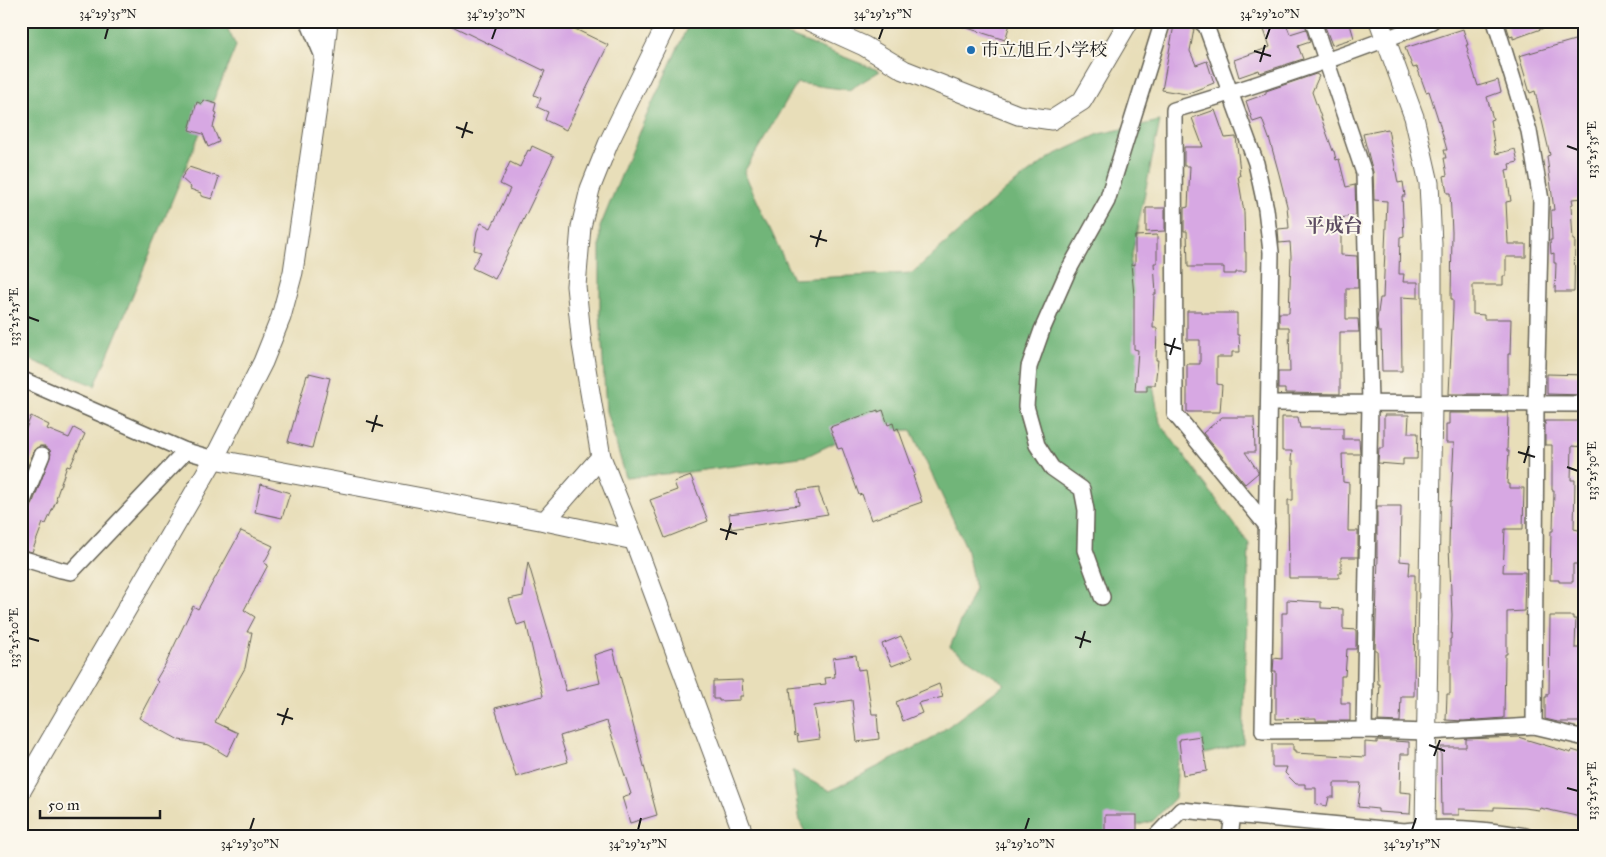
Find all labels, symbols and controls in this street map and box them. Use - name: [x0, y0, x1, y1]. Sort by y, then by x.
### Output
- text: 34°29'35"N: [79, 7, 137, 21]
- text: 34°29'30"N: [467, 7, 525, 21]
- text: 34°29'25"N: [854, 7, 912, 21]
- text: 34°29'20"N: [1240, 7, 1300, 21]
- place label: 市立旭丘小学校: [981, 39, 1107, 61]
- marker: 市立旭丘小学校: [965, 44, 977, 56]
- text: 133°25'35"E: [1585, 121, 1599, 179]
- district label: 平成台: [1305, 214, 1363, 237]
- text: 133°25'25"E: [7, 287, 21, 346]
- text: 133°25'30"E: [1585, 441, 1599, 501]
- text: 133°25'20"E: [7, 608, 21, 668]
- text: 133°25'25"E: [1585, 761, 1599, 820]
- scale bar: [40, 787, 160, 819]
- text: 50 m: [48, 796, 80, 814]
- text: 34°29'30"N: [221, 837, 279, 851]
- text: 34°29'25"N: [609, 837, 667, 851]
- text: 34°29'20"N: [995, 837, 1055, 851]
- text: 34°29'15"N: [1383, 837, 1441, 851]

